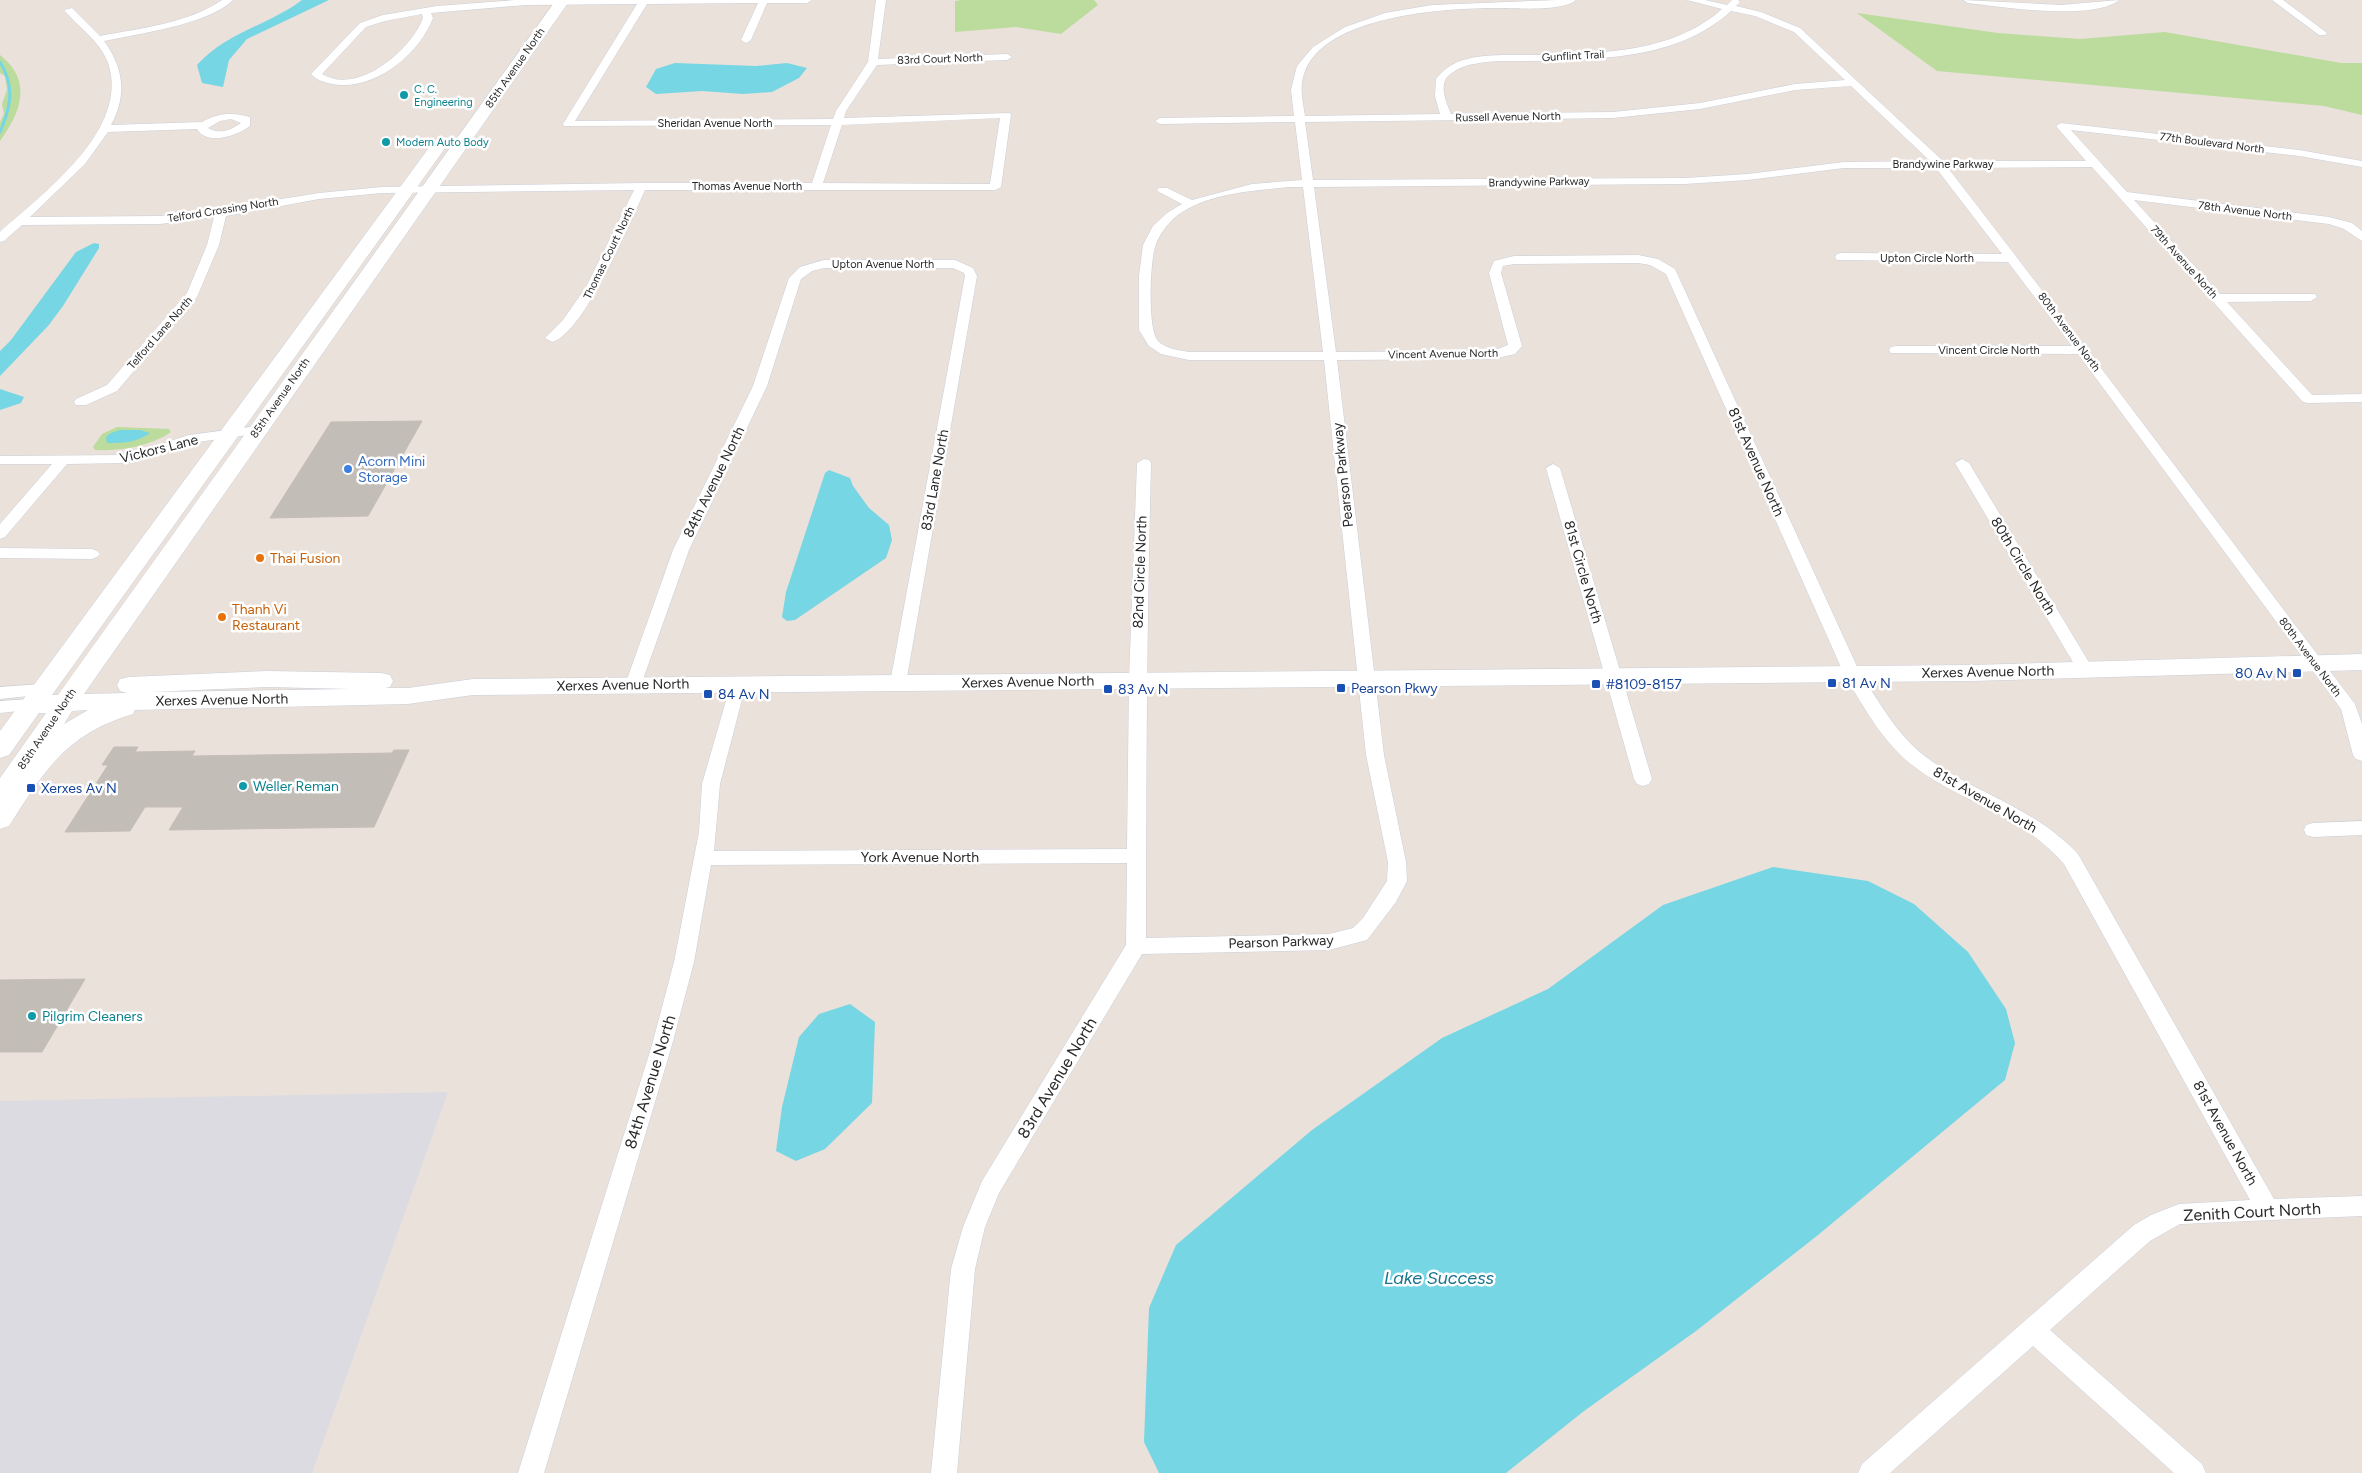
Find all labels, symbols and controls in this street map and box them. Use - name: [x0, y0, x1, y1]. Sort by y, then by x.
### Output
- street label: 85th Avenue North: [482, 25, 548, 111]
- street label: Gunflint Trail: [1541, 48, 1605, 64]
- street label: 83rd Court North: [897, 51, 983, 67]
- place label: C. C. Engineering: [414, 83, 473, 109]
- marker: C. C. Engineering: [398, 89, 410, 101]
- street label: Russell Avenue North: [1455, 110, 1561, 124]
- street label: Sheridan Avenue North: [658, 117, 772, 130]
- street label: 77th Boulevard North: [2159, 130, 2265, 156]
- marker: Modern Auto Body: [380, 136, 392, 148]
- place label: Modern Auto Body: [396, 136, 489, 149]
- street label: Brandywine Parkway: [1892, 158, 1994, 171]
- street label: Brandywine Parkway: [1488, 175, 1590, 189]
- street label: Thomas Avenue North: [692, 180, 802, 193]
- street label: Telford Crossing North: [167, 195, 279, 225]
- street label: 78th Avenue North: [2197, 199, 2293, 223]
- street label: Thomas Court North: [581, 205, 637, 301]
- street label: 79th Avenue North: [2148, 223, 2220, 301]
- street label: Upton Circle North: [1880, 252, 1974, 265]
- street label: Upton Avenue North: [832, 258, 934, 271]
- street label: 80th Avenue North: [2035, 290, 2103, 374]
- street label: Telford Lane North: [125, 294, 195, 372]
- street label: Vincent Circle North: [1938, 344, 2040, 357]
- street label: Vincent Avenue North: [1388, 347, 1498, 361]
- street label: 85th Avenue North: [247, 355, 313, 441]
- street label: 81st Avenue North: [1724, 405, 1788, 519]
- street label: Pearson Parkway: [1329, 421, 1357, 528]
- street label: 84th Avenue North: [680, 424, 748, 540]
- street label: 83rd Lane North: [918, 428, 952, 532]
- street label: Vickors Lane: [118, 431, 200, 467]
- place label: Acorn Mini Storage: [358, 453, 425, 486]
- marker: Acorn Mini Storage: [342, 463, 354, 475]
- street label: 80th Circle North: [1987, 514, 2059, 618]
- street label: 82nd Circle North: [1130, 515, 1150, 629]
- street label: 81st Circle North: [1560, 519, 1606, 626]
- place label: Thai Fusion: [270, 550, 341, 567]
- marker: Thai Fusion: [254, 552, 266, 564]
- place label: Thanh Vi Restaurant: [232, 601, 300, 634]
- marker: Thanh Vi Restaurant: [216, 611, 228, 623]
- street label: 80th Avenue North: [2276, 615, 2344, 699]
- street label: Xerxes Avenue North: [1922, 662, 2055, 682]
- place label: 80 Av N: [2235, 665, 2287, 682]
- marker: 80 Av N: [2291, 667, 2303, 679]
- street label: Xerxes Avenue North: [962, 672, 1095, 692]
- street label: Xerxes Avenue North: [557, 675, 690, 695]
- place label: 81 Av N: [1842, 675, 1891, 692]
- place label: #8109-8157: [1606, 676, 1682, 693]
- marker: 81 Av N: [1826, 677, 1838, 689]
- marker: #8109-8157: [1590, 678, 1602, 690]
- place label: Pearson Pkwy: [1351, 680, 1438, 697]
- place label: 83 Av N: [1118, 681, 1169, 698]
- marker: Pearson Pkwy: [1335, 682, 1347, 694]
- marker: 83 Av N: [1102, 683, 1114, 695]
- street label: 85th Avenue North: [15, 686, 79, 772]
- place label: 84 Av N: [718, 686, 770, 703]
- marker: 84 Av N: [702, 688, 714, 700]
- street label: Xerxes Avenue North: [156, 690, 289, 710]
- street label: 81st Avenue North: [1930, 763, 2040, 837]
- place label: Weller Reman: [253, 778, 339, 795]
- place label: Xerxes Av N: [41, 780, 117, 797]
- marker: Weller Reman: [237, 780, 249, 792]
- marker: Xerxes Av N: [25, 782, 37, 794]
- street label: York Avenue North: [861, 849, 979, 866]
- street label: Pearson Parkway: [1228, 932, 1335, 952]
- place label: Pilgrim Cleaners: [42, 1008, 143, 1025]
- marker: Pilgrim Cleaners: [26, 1010, 38, 1022]
- street label: 84th Avenue North: [621, 1013, 679, 1151]
- street label: 83rd Avenue North: [1013, 1014, 1101, 1142]
- street label: 81st Avenue North: [2189, 1078, 2261, 1189]
- street label: Zenith Court North: [2183, 1199, 2321, 1225]
- water label: Lake Success: [1384, 1267, 1495, 1289]

